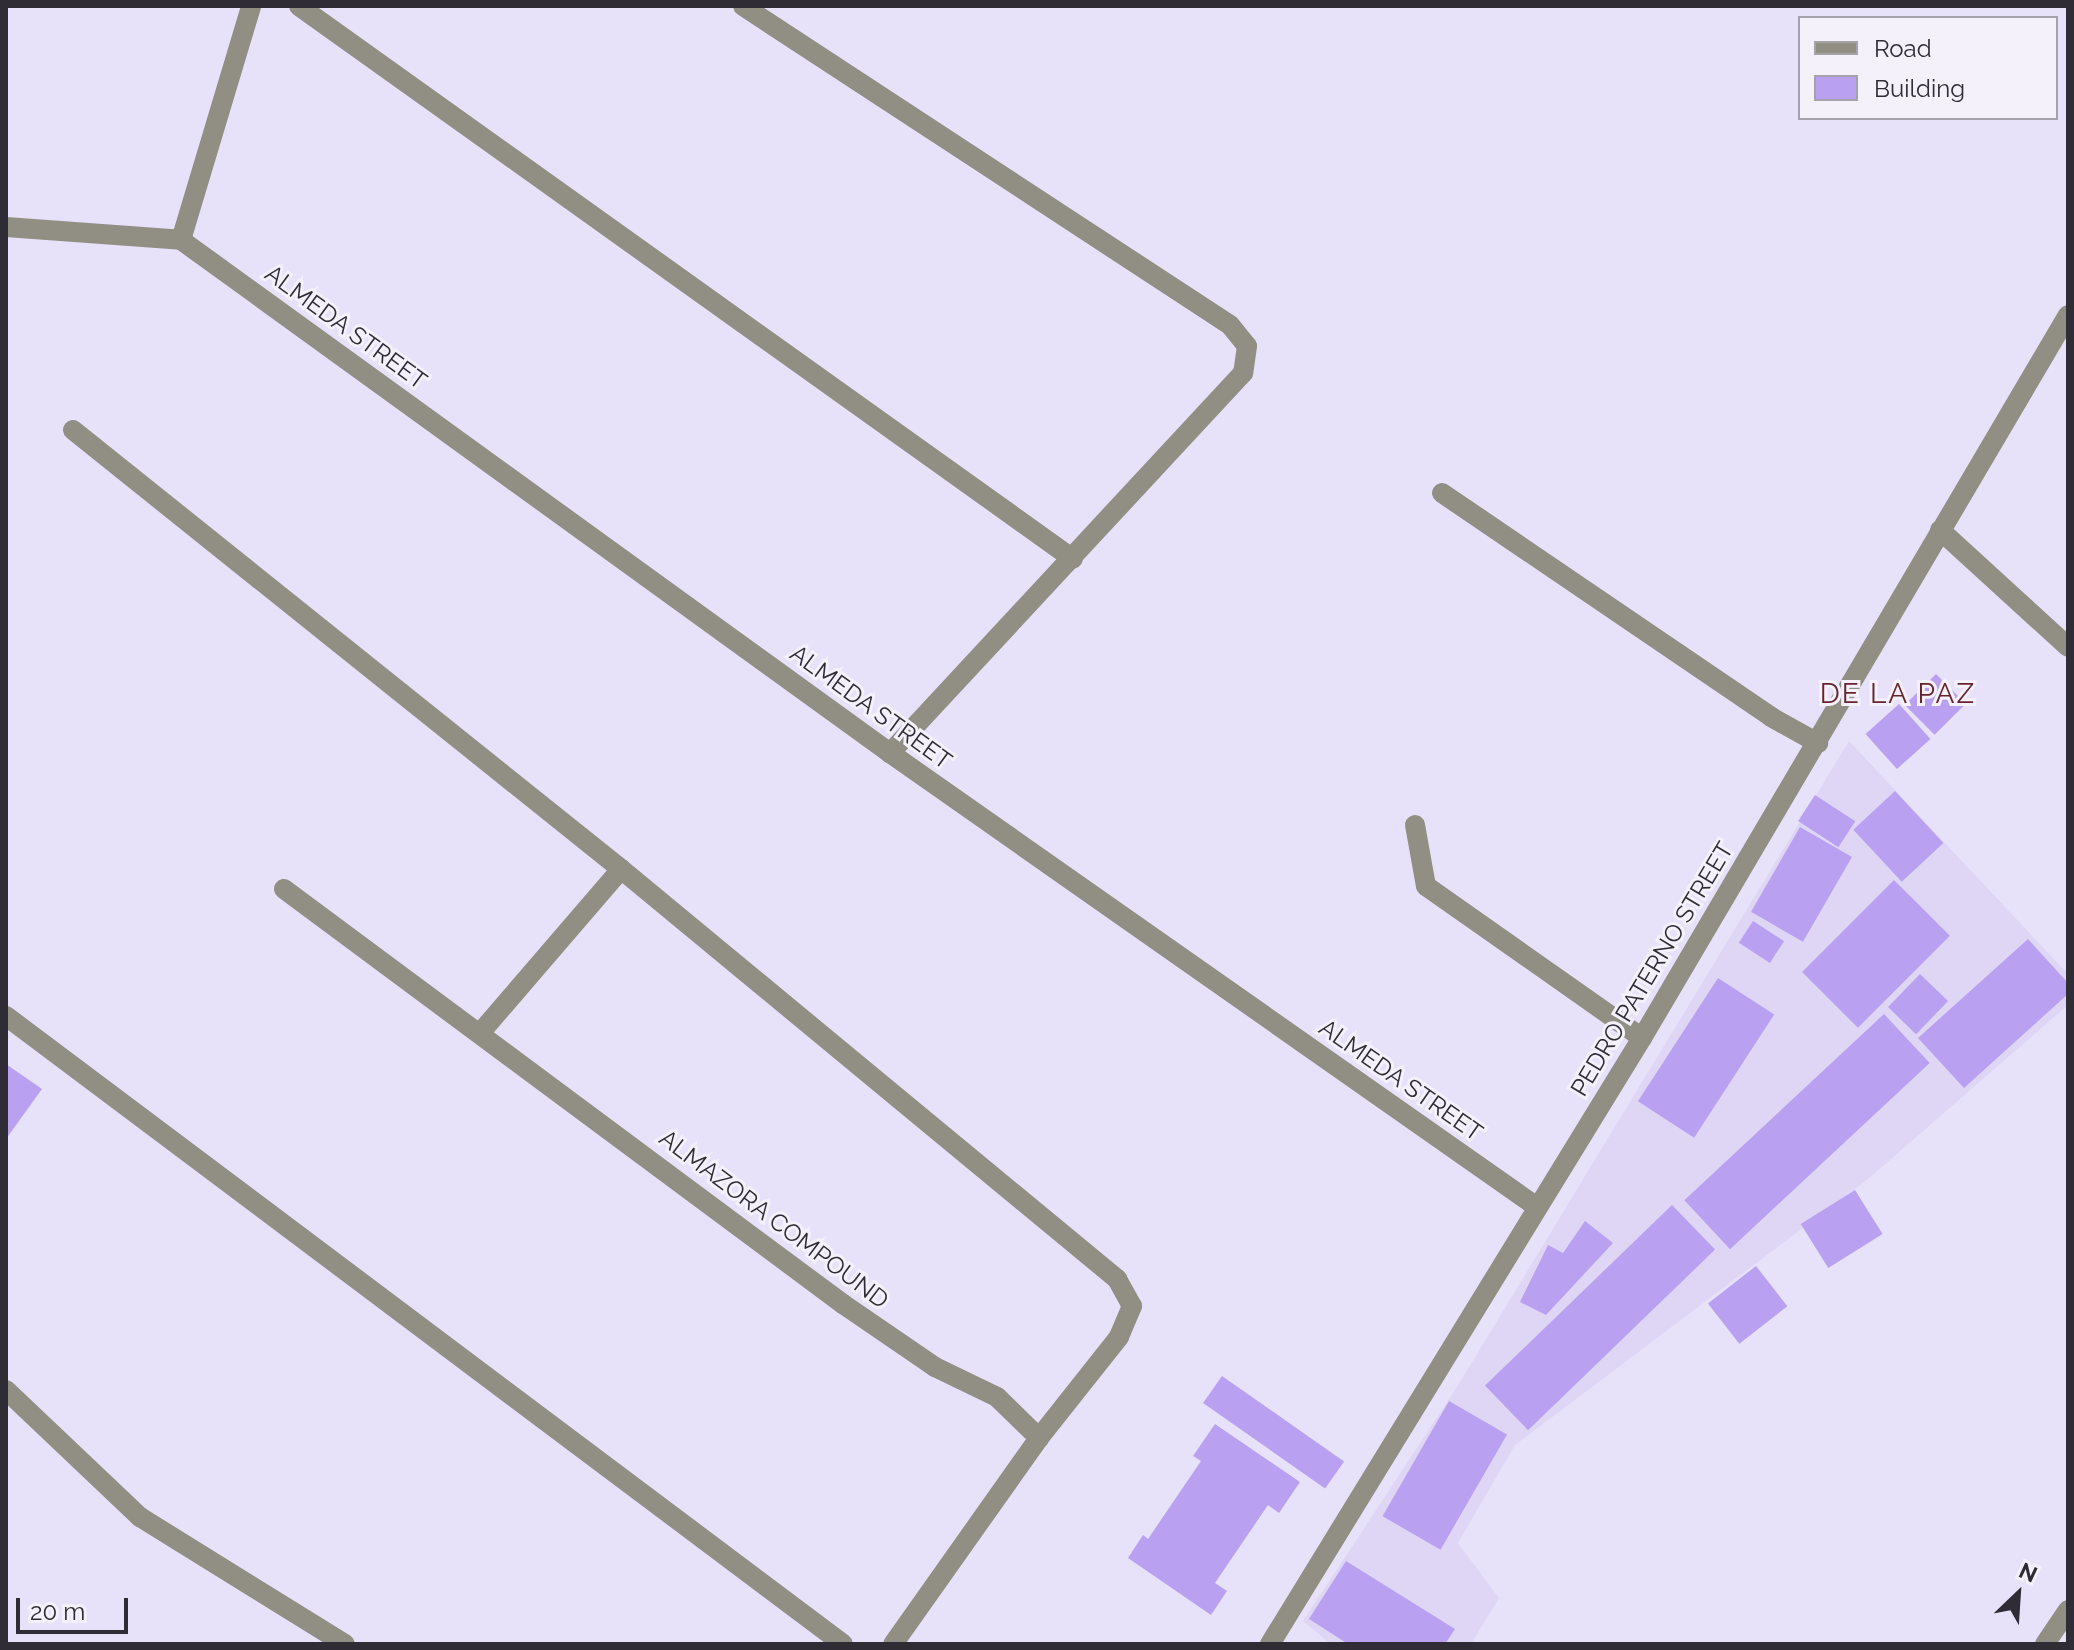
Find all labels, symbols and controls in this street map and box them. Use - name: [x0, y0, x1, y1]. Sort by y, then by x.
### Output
- legend: [1798, 16, 2058, 120]
- text: Road: [1874, 34, 1932, 63]
- text: Building: [1874, 74, 1965, 103]
- street label: ALMEDA STREET: [259, 258, 433, 396]
- street label: ALMEDA STREET: [784, 638, 958, 776]
- district label: DE LA PAZ: [1819, 677, 1977, 711]
- street label: PEDRO PATERNO STREET: [1565, 837, 1739, 1101]
- street label: ALMEDA STREET: [1313, 1013, 1489, 1147]
- street label: ALMAZORA COMPOUND: [653, 1123, 895, 1315]
- north arrow: [1978, 1554, 2058, 1634]
- text: N: [2015, 1557, 2041, 1588]
- scale bar: [20, 1582, 132, 1632]
- text: 20 m: [30, 1597, 85, 1626]

